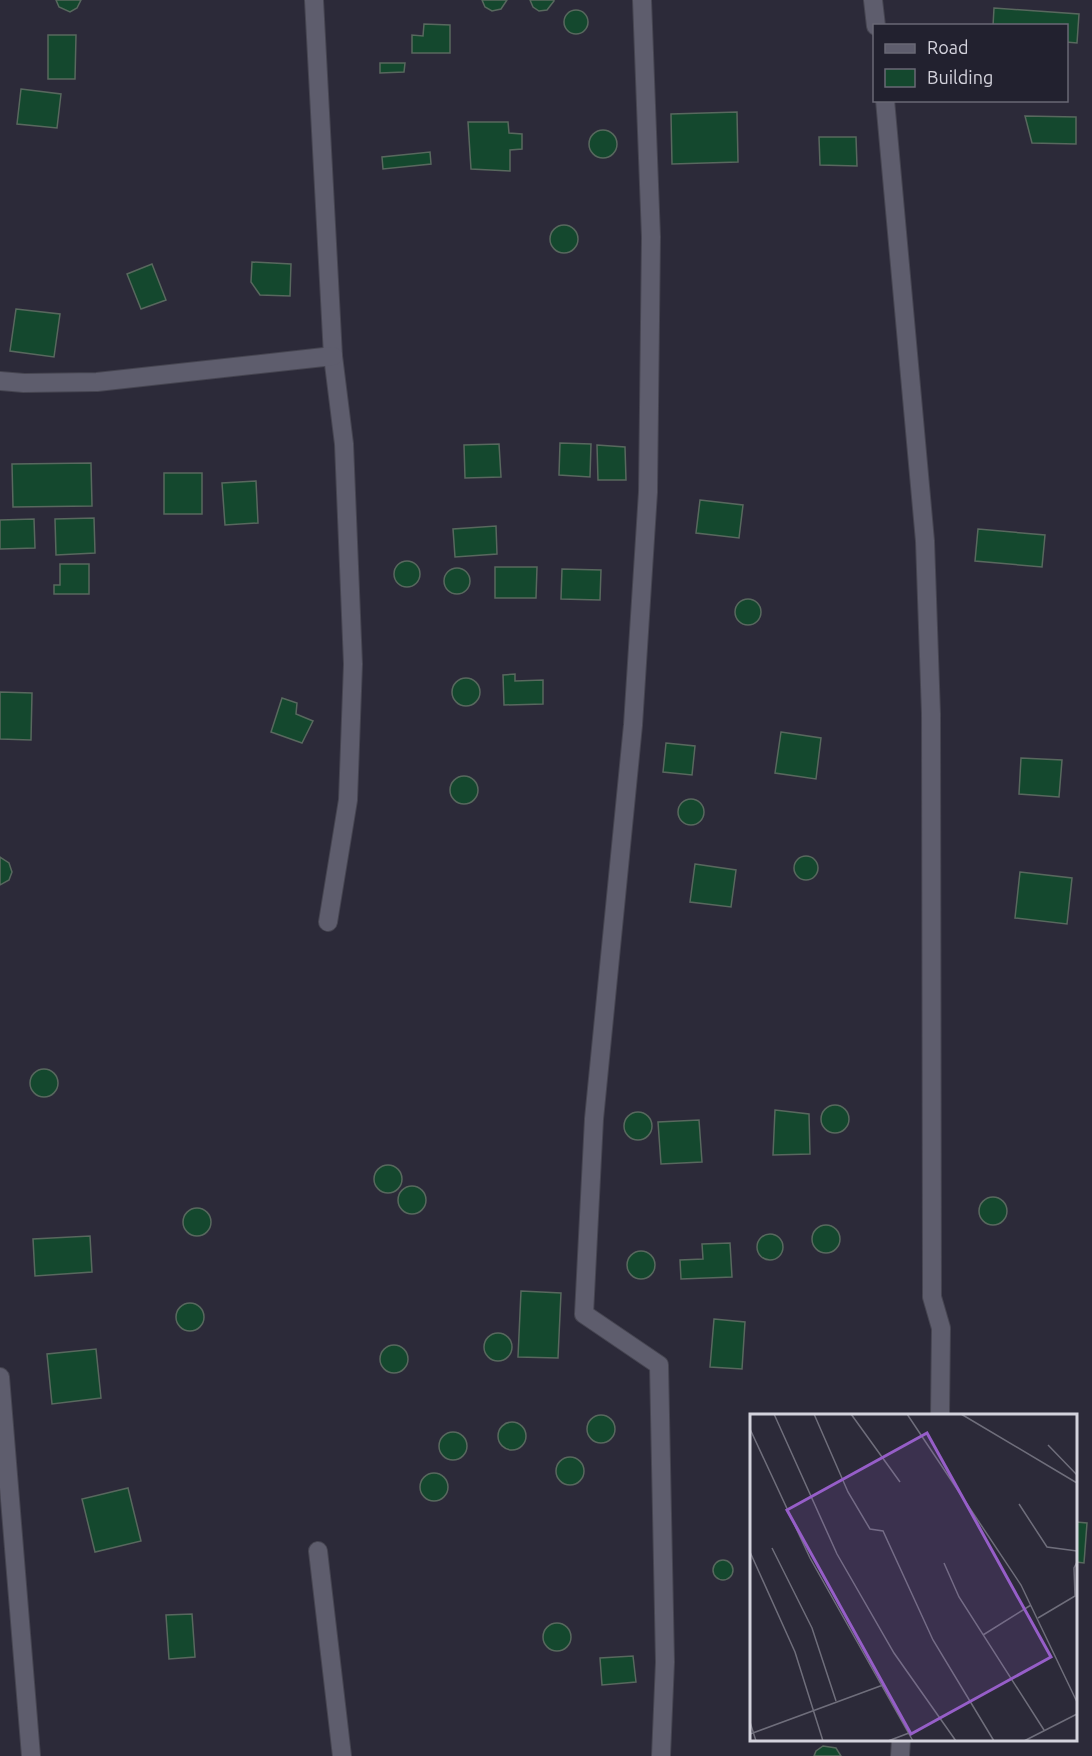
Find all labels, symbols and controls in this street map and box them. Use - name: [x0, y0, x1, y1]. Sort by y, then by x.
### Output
- legend: [873, 24, 1068, 102]
- text: Road: [927, 37, 969, 57]
- text: Building: [927, 67, 993, 87]
- inset map: [750, 1414, 1077, 1741]

